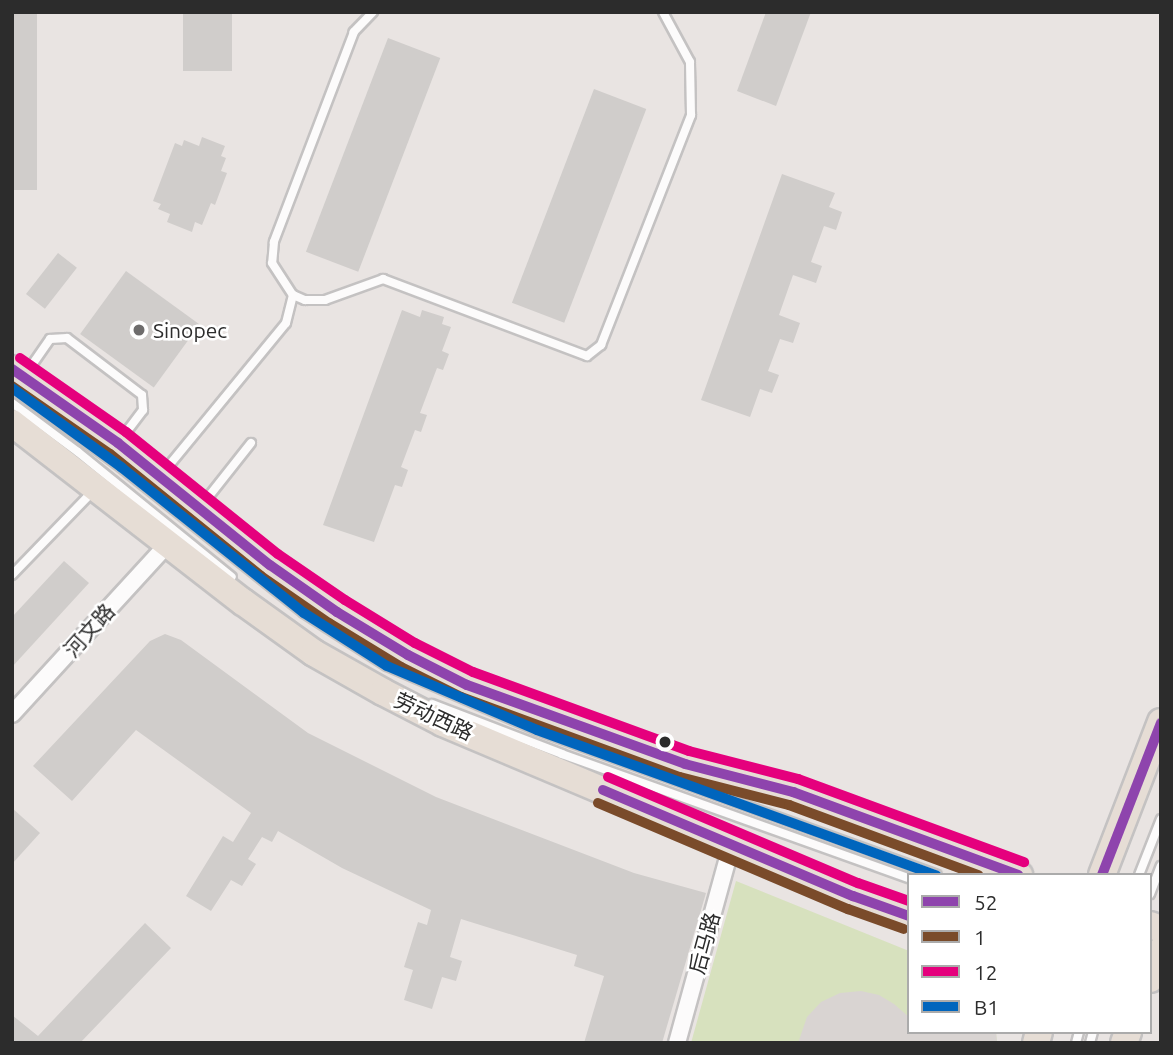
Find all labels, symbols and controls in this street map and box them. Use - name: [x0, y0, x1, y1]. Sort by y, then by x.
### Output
- place label: Sinopec: [153, 317, 227, 343]
- marker: Sinopec: [131, 322, 147, 338]
- street label: 河文路: [59, 598, 119, 662]
- street label: 劳动西路: [391, 687, 477, 745]
- unlabelled marker: [658, 735, 672, 749]
- legend: [907, 873, 1152, 1034]
- text: 52: [974, 890, 998, 914]
- street label: 后马路: [684, 909, 724, 977]
- text: 1: [974, 925, 986, 949]
- text: 12: [974, 960, 998, 984]
- text: B1: [974, 995, 999, 1019]

